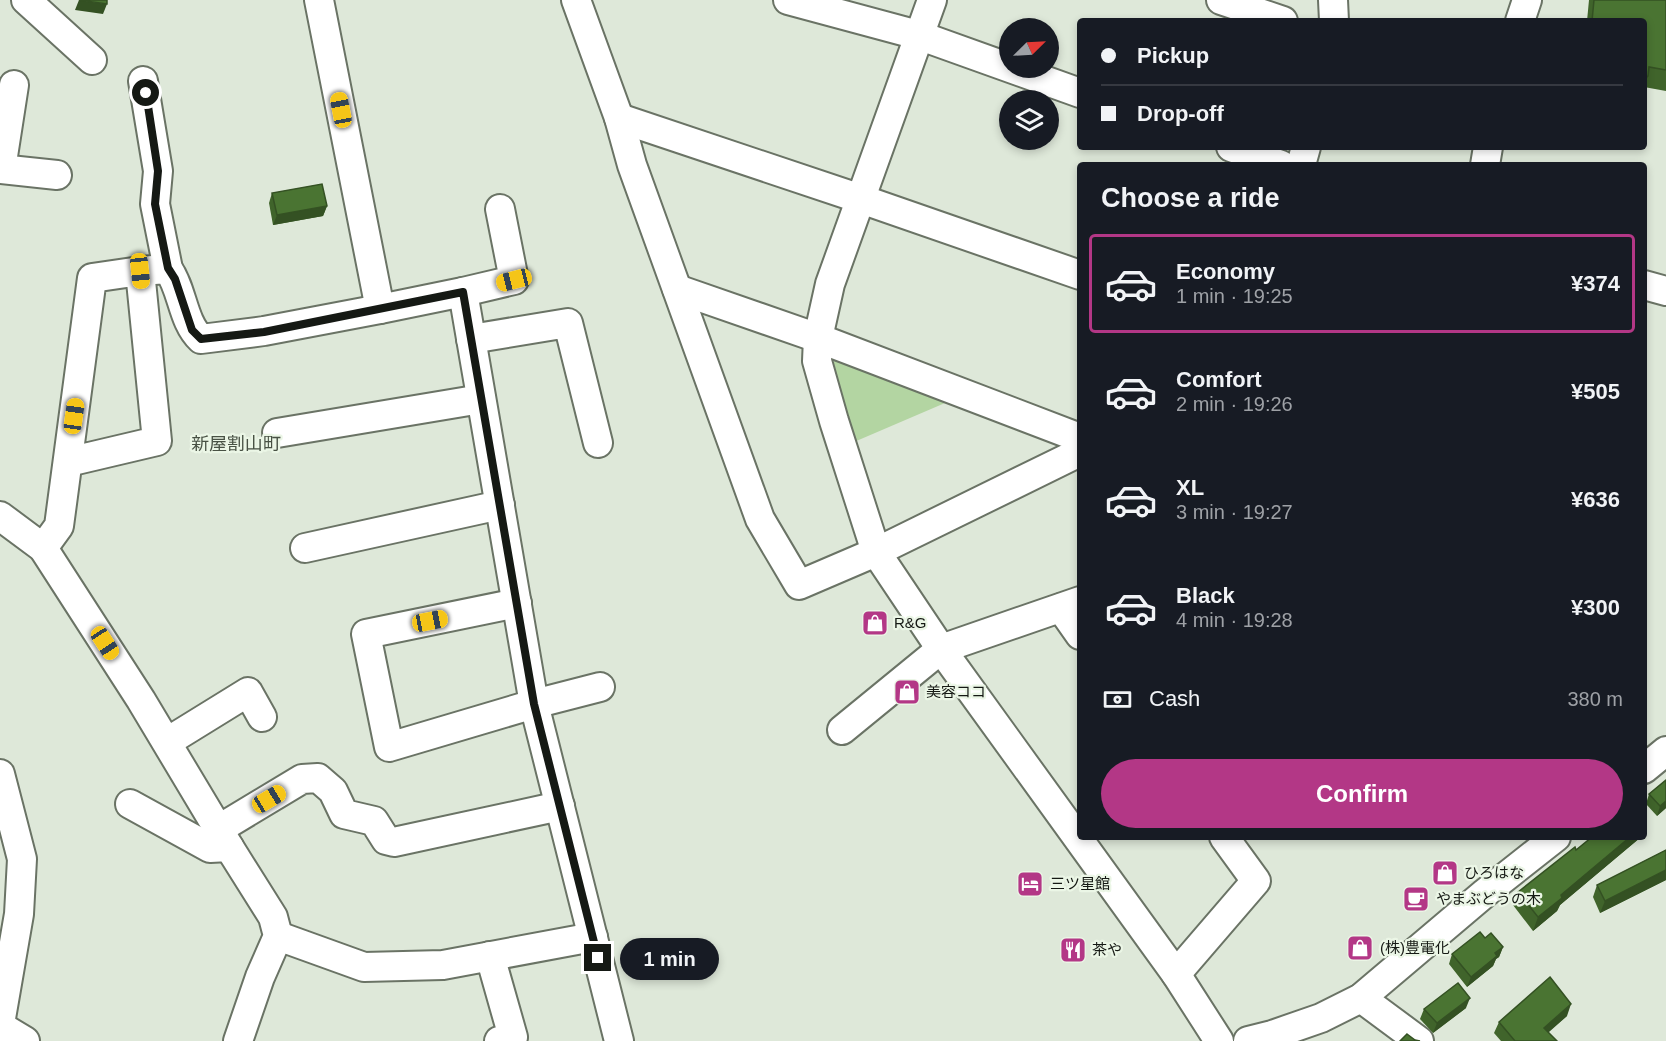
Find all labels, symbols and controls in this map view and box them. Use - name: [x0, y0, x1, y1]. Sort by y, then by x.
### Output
- north arrow: [999, 18, 1059, 78]
- map controls: [999, 18, 1059, 150]
- text: Pickup: [1137, 43, 1209, 68]
- route start: [132, 79, 159, 106]
- button: layers: [999, 90, 1059, 150]
- car: [329, 91, 353, 129]
- text: Drop-off: [1137, 101, 1224, 126]
- text: Choose a ride: [1101, 183, 1280, 213]
- car: [129, 252, 151, 290]
- icon: car: [1104, 257, 1158, 311]
- text: Economy: [1176, 259, 1275, 284]
- car: [494, 267, 534, 293]
- text: ¥374: [1571, 271, 1620, 296]
- text: 1 min · 19:25: [1176, 285, 1293, 307]
- icon: car: [1104, 365, 1158, 419]
- text: Comfort: [1176, 367, 1262, 392]
- text: ¥505: [1571, 379, 1620, 404]
- text: 2 min · 19:26: [1176, 393, 1293, 415]
- car: [63, 397, 85, 435]
- district label: 新屋割山町: [191, 434, 281, 454]
- icon: car: [1104, 473, 1158, 527]
- text: XL: [1176, 475, 1204, 500]
- text: ¥636: [1571, 487, 1620, 512]
- text: 3 min · 19:27: [1176, 501, 1293, 523]
- icon: car: [1104, 581, 1158, 635]
- text: Black: [1176, 583, 1235, 608]
- text: ¥300: [1571, 595, 1620, 620]
- shop icon: R&G: [860, 608, 890, 638]
- car: [411, 609, 449, 633]
- text: 4 min · 19:28: [1176, 609, 1293, 631]
- place label: R&G: [894, 614, 927, 631]
- car: [88, 623, 122, 663]
- shop icon: 美容ココ: [892, 677, 922, 707]
- place label: 美容ココ: [926, 683, 986, 700]
- icon: cash: [1101, 683, 1134, 716]
- text: Cash: [1149, 686, 1200, 711]
- text: 380 m: [1567, 688, 1623, 710]
- button: Confirm: [1101, 759, 1623, 828]
- car: [249, 782, 289, 816]
- shop icon: ひろはな: [1430, 858, 1460, 888]
- place label: ひろはな: [1464, 864, 1524, 881]
- hotel icon: 三ツ星館: [1015, 869, 1045, 899]
- place label: 三ツ星館: [1050, 875, 1110, 892]
- cafe icon: やまぶどうの木: [1401, 884, 1431, 914]
- place label: やまぶどうの木: [1436, 890, 1541, 907]
- shop icon: (株)豊電化: [1345, 933, 1375, 963]
- restaurant icon: 茶や: [1058, 935, 1088, 965]
- callout: 1 min: [619, 937, 718, 979]
- place label: (株)豊電化: [1380, 939, 1450, 956]
- place label: 茶や: [1092, 941, 1122, 958]
- route end: [584, 944, 611, 971]
- text: 1 min: [643, 948, 696, 970]

